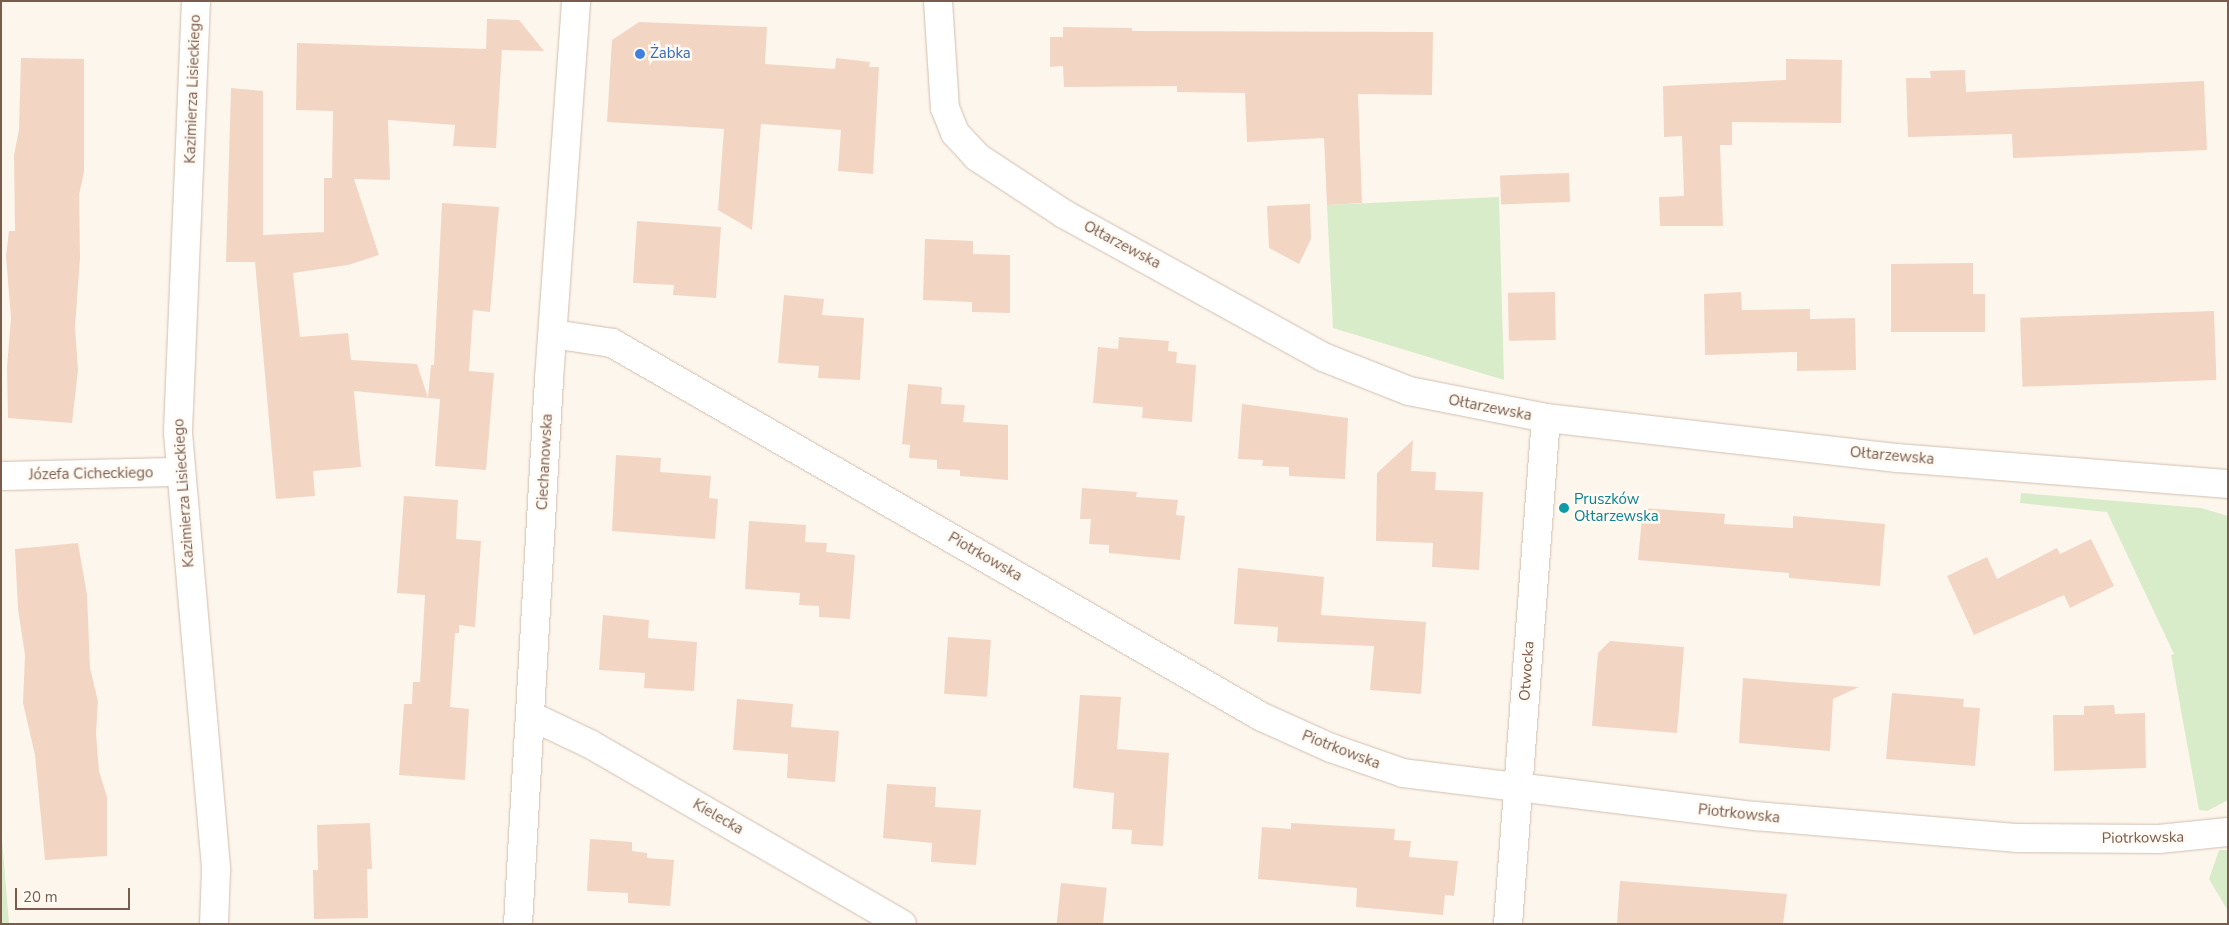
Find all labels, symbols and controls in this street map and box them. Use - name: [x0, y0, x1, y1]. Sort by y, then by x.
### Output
- street label: Kazimierza Lisieckiego: [181, 14, 205, 164]
- place label: Żabka: [650, 45, 691, 63]
- marker: Żabka: [634, 48, 646, 60]
- street label: Ołtarzewska: [1080, 217, 1164, 273]
- street label: Ołtarzewska: [1447, 391, 1533, 425]
- street label: Ciechanowska: [533, 413, 557, 511]
- street label: Kazimierza Lisieckiego: [170, 418, 198, 568]
- street label: Ołtarzewska: [1849, 443, 1935, 469]
- street label: Józefa Cicheckiego: [29, 464, 153, 484]
- place label: Pruszków Ołtarzewska: [1574, 490, 1659, 525]
- marker: Pruszków Ołtarzewska: [1558, 502, 1570, 514]
- street label: Piotrkowska: [945, 529, 1025, 585]
- street label: Otwocka: [1516, 640, 1538, 702]
- street label: Piotrkowska: [1299, 727, 1383, 773]
- street label: Kielecka: [689, 795, 747, 839]
- street label: Piotrkowska: [1697, 801, 1781, 827]
- street label: Piotrkowska: [2102, 828, 2184, 848]
- scale bar: [18, 878, 132, 910]
- text: 20 m: [23, 887, 58, 907]

